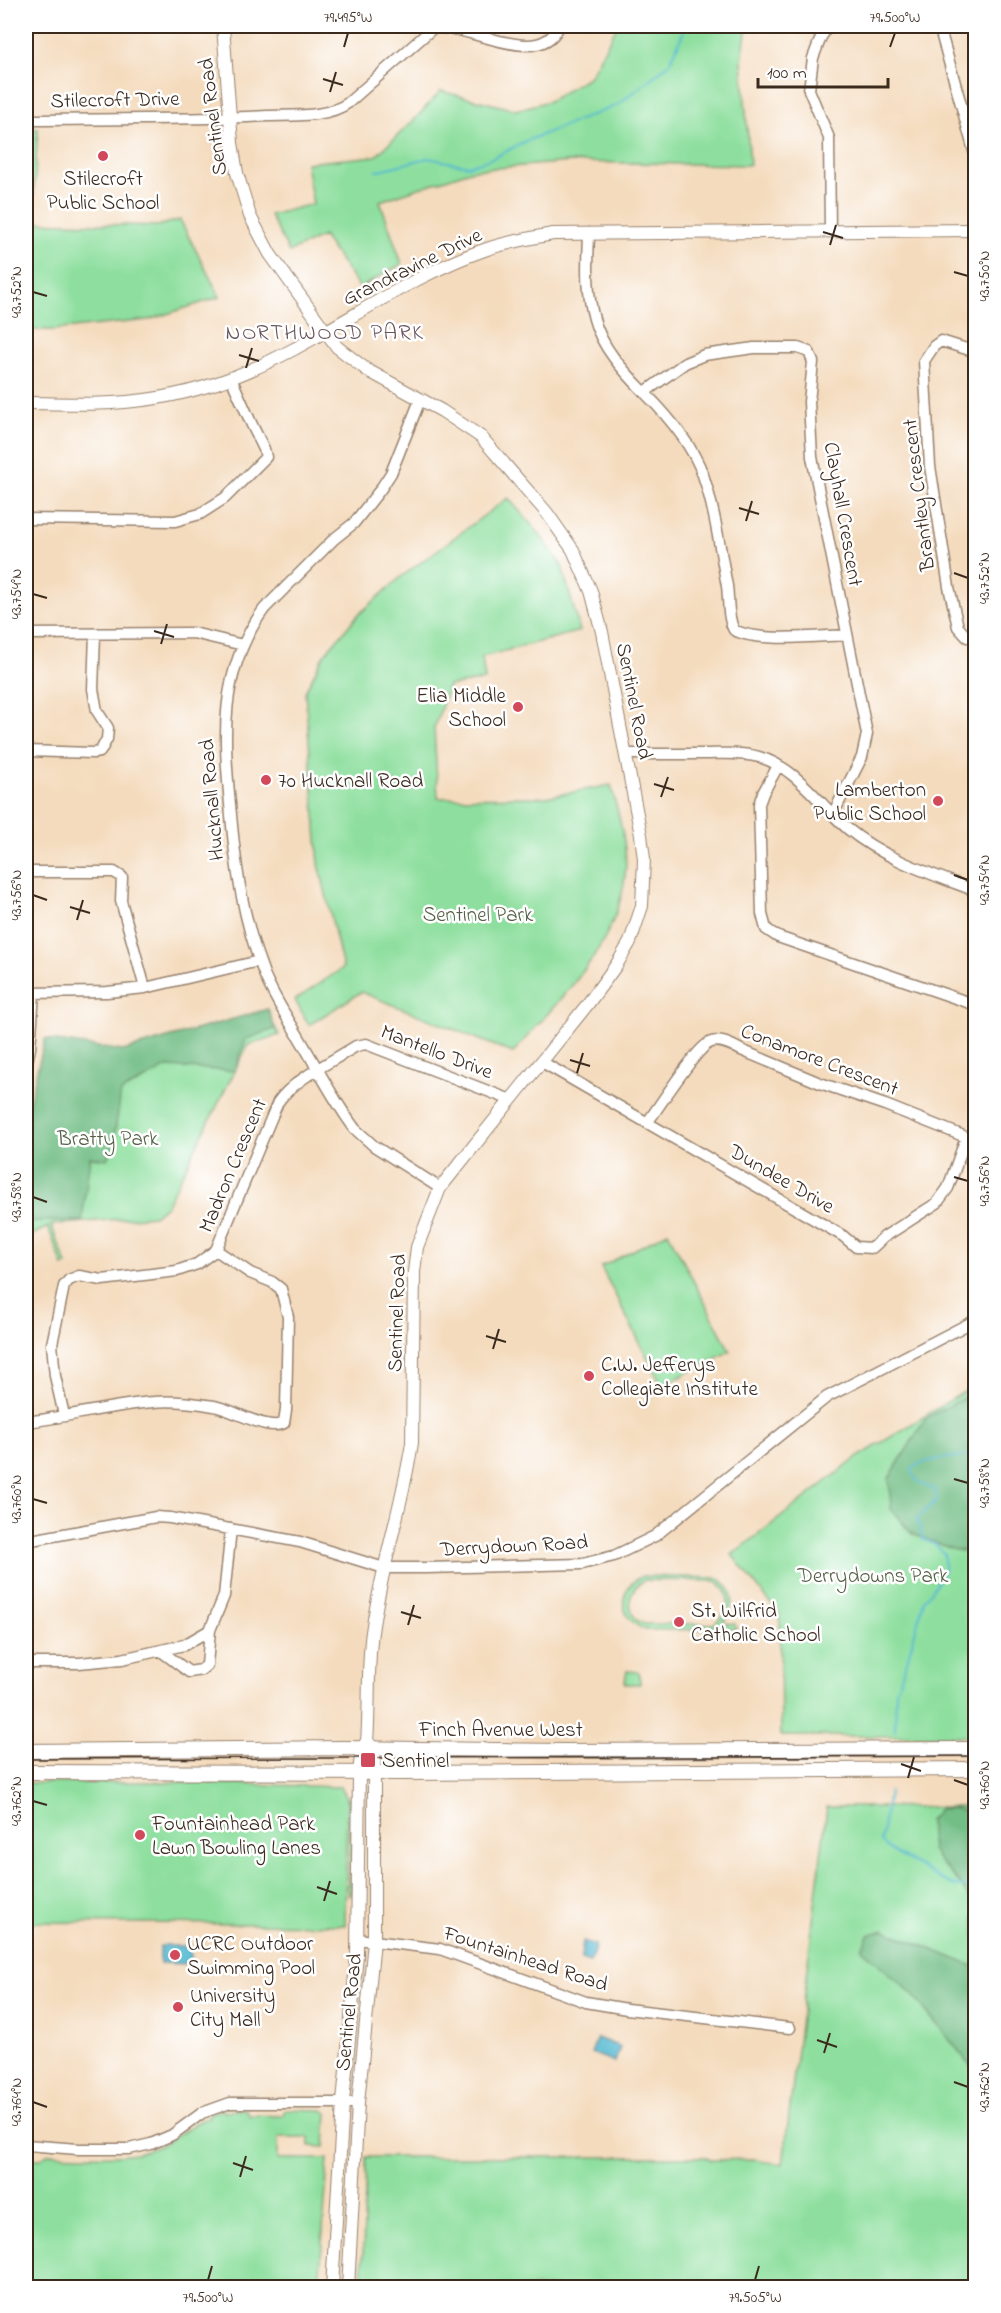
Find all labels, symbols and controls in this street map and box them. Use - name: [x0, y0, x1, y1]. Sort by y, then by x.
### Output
- text: 79.495°W: [324, 7, 372, 29]
- text: 79.500°W: [870, 7, 920, 29]
- scale bar: [758, 51, 888, 89]
- street label: Sentinel Road: [192, 56, 236, 177]
- text: 100 m: [767, 61, 807, 87]
- street label: Stilecroft Drive: [50, 85, 180, 117]
- marker: Stilecroft Public School: [96, 149, 110, 163]
- place label: Stilecroft Public School: [47, 165, 159, 219]
- street label: Grandravine Drive: [338, 221, 488, 315]
- text: 43.750°N: [974, 251, 996, 301]
- text: 43.752°N: [6, 266, 28, 318]
- district label: NORTHWOOD PARK: [226, 318, 424, 350]
- street label: Brantley Crescent: [896, 416, 946, 574]
- street label: Clayhall Crescent: [813, 440, 869, 589]
- text: 43.752°N: [974, 552, 996, 604]
- text: 43.754°N: [6, 569, 28, 619]
- street label: Sentinel Road: [607, 640, 659, 762]
- place label: Elia Middle School: [416, 682, 507, 736]
- marker: Elia Middle School: [511, 700, 525, 714]
- street label: Hucknall Road: [193, 737, 233, 862]
- place label: 70 Hucknall Road: [278, 767, 424, 797]
- marker: 70 Hucknall Road: [259, 773, 273, 787]
- place label: Lamberton Public School: [813, 776, 926, 830]
- marker: Lamberton Public School: [931, 794, 945, 808]
- text: 43.754°N: [974, 855, 996, 905]
- text: 43.756°N: [6, 870, 28, 920]
- park label: Sentinel Park: [423, 901, 534, 931]
- street label: Conamore Crescent: [736, 1017, 903, 1105]
- street label: Mantello Drive: [376, 1018, 497, 1088]
- street label: Madron Crescent: [192, 1094, 276, 1238]
- park label: Bratty Park: [57, 1125, 159, 1157]
- street label: Dundee Drive: [722, 1137, 840, 1222]
- text: 43.756°N: [974, 1156, 996, 1206]
- text: 43.758°N: [6, 1172, 28, 1222]
- street label: Sentinel Road: [381, 1253, 415, 1373]
- place label: C.W. Jefferys Collegiate Institute: [601, 1351, 758, 1407]
- marker: C.W. Jefferys Collegiate Institute: [582, 1369, 596, 1383]
- text: 43.758°N: [974, 1458, 996, 1508]
- text: 43.760°N: [6, 1475, 28, 1523]
- street label: Derrydown Road: [438, 1528, 589, 1568]
- park label: Derrydowns Park: [797, 1562, 949, 1594]
- place label: St. Wilfrid Catholic School: [691, 1597, 821, 1651]
- marker: St. Wilfrid Catholic School: [672, 1615, 686, 1629]
- street label: Finch Avenue West: [418, 1716, 583, 1746]
- place label: Sentinel: [382, 1747, 449, 1777]
- marker: Sentinel: [359, 1751, 377, 1769]
- text: 43.760°N: [974, 1761, 996, 1809]
- text: 43.762°N: [6, 1776, 28, 1826]
- place label: Fountainhead Park Lawn Bowling Lanes: [151, 1810, 321, 1866]
- marker: Fountainhead Park Lawn Bowling Lanes: [133, 1828, 147, 1842]
- street label: Fountainhead Road: [439, 1919, 611, 2001]
- place label: UCRC Outdoor Swimming Pool: [187, 1930, 315, 1986]
- marker: UCRC Outdoor Swimming Pool: [168, 1948, 182, 1962]
- street label: Sentinel Road: [329, 1952, 371, 2073]
- place label: University City Mall: [190, 1982, 275, 2038]
- marker: University City Mall: [171, 2000, 185, 2014]
- text: 43.762°N: [974, 2062, 996, 2112]
- text: 43.764°N: [6, 2078, 28, 2126]
- text: 79.500°W: [183, 2287, 233, 2309]
- text: 79.505°W: [728, 2287, 782, 2309]

